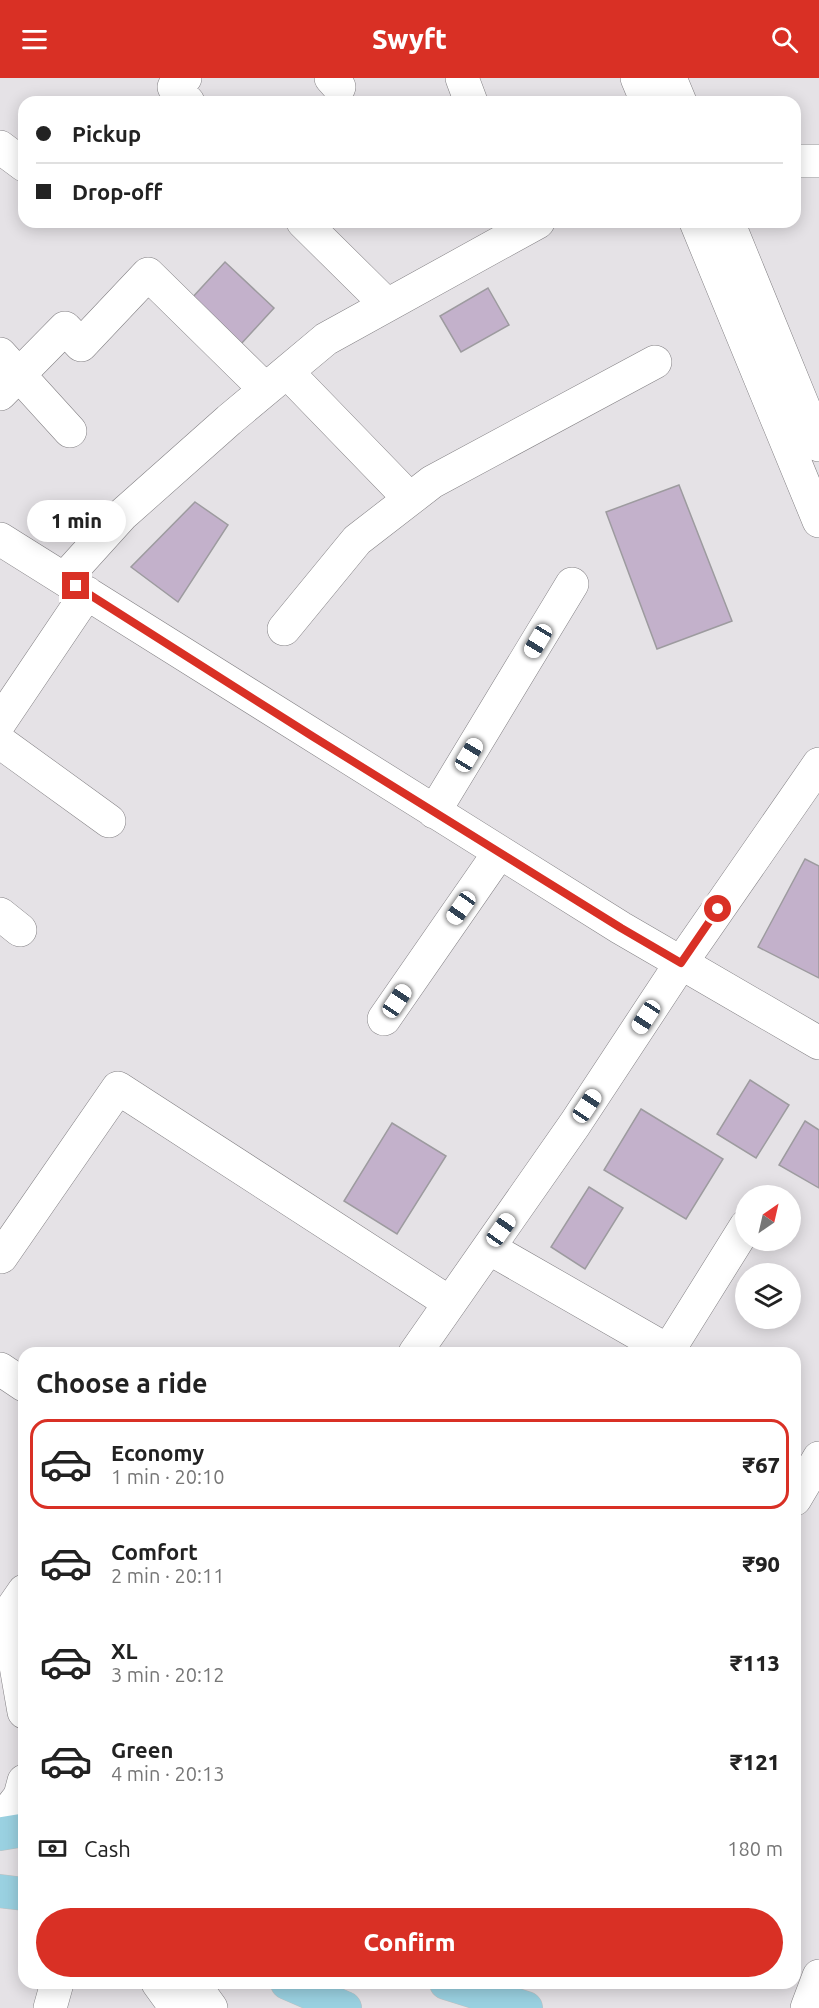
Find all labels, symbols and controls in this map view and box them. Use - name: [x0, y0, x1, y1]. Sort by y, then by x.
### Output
- icon: menu: [18, 23, 51, 56]
- icon: search: [768, 23, 801, 56]
- text: Swyft: [372, 24, 447, 54]
- text: Pickup: [72, 121, 141, 146]
- text: Drop-off: [72, 179, 162, 204]
- callout: 1 min: [26, 499, 125, 541]
- text: 1 min: [51, 509, 102, 532]
- route end: [62, 572, 89, 599]
- car: [521, 621, 555, 661]
- car: [452, 735, 486, 775]
- car: [443, 888, 479, 928]
- route start: [704, 895, 731, 922]
- car: [379, 981, 415, 1021]
- car: [629, 997, 663, 1037]
- car: [569, 1086, 605, 1126]
- north arrow: [735, 1185, 801, 1251]
- map controls: [735, 1185, 801, 1329]
- car: [483, 1210, 519, 1250]
- button: layers: [735, 1263, 801, 1329]
- text: Choose a ride: [36, 1368, 208, 1398]
- icon: car: [39, 1437, 93, 1491]
- text: Economy: [111, 1440, 204, 1465]
- text: ₹67: [743, 1452, 780, 1477]
- text: 1 min · 20:10: [111, 1465, 225, 1488]
- icon: car: [39, 1536, 93, 1590]
- text: Comfort: [111, 1539, 198, 1564]
- text: ₹90: [743, 1551, 780, 1576]
- text: 2 min · 20:11: [111, 1564, 225, 1587]
- icon: car: [39, 1635, 93, 1689]
- text: XL: [111, 1638, 138, 1663]
- text: ₹113: [730, 1650, 780, 1675]
- text: 3 min · 20:12: [111, 1663, 225, 1686]
- icon: car: [39, 1734, 93, 1788]
- text: Green: [111, 1737, 173, 1762]
- text: ₹121: [730, 1749, 780, 1774]
- text: 4 min · 20:13: [111, 1762, 225, 1785]
- icon: cash: [36, 1832, 69, 1865]
- text: Cash: [84, 1836, 131, 1861]
- text: 180 m: [727, 1837, 783, 1860]
- button: Confirm: [36, 1908, 783, 1977]

